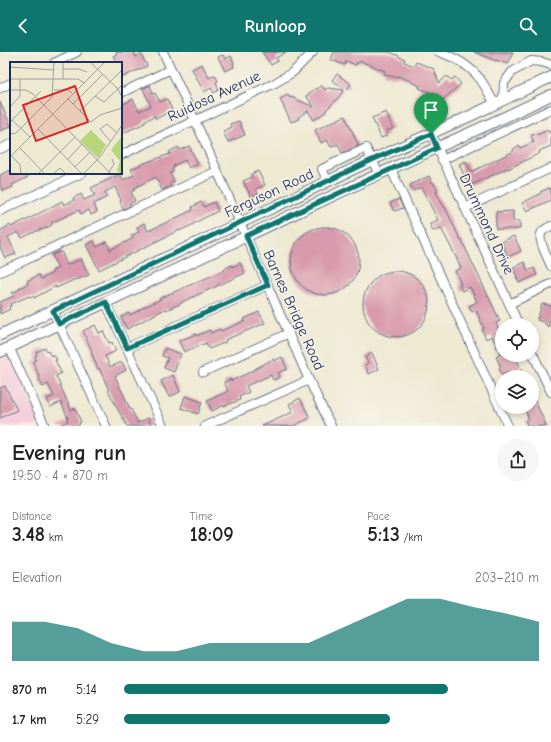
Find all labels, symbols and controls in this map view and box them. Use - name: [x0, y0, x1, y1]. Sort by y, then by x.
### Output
- icon: back: [12, 15, 34, 37]
- icon: search: [517, 15, 539, 37]
- text: Runloop: [245, 16, 306, 37]
- inset map: [10, 62, 122, 174]
- street label: Ruidosa Avenue: [165, 66, 264, 125]
- pin: [414, 93, 448, 134]
- icon: arrive: [420, 99, 442, 121]
- street label: Ferguson Road: [222, 165, 316, 221]
- street label: Drummond Drive: [456, 171, 518, 278]
- street label: Barnes Bridge Road: [259, 247, 329, 373]
- map controls: [495, 318, 539, 414]
- button: locate: [495, 318, 539, 362]
- button: layers: [495, 370, 539, 414]
- button: share: [497, 439, 539, 481]
- text: Evening run: [12, 440, 126, 466]
- text: 19:50 · 4 × 870 m: [12, 468, 108, 483]
- text: Distance: [12, 510, 51, 523]
- text: Time: [190, 510, 213, 523]
- text: Pace: [367, 510, 390, 523]
- text: 3.48: [12, 523, 45, 546]
- text: 18:09: [190, 523, 234, 546]
- text: 5:13: [367, 523, 400, 546]
- text: km: [45, 531, 63, 544]
- text: /km: [400, 531, 423, 544]
- text: Elevation: [12, 570, 62, 585]
- text: 203–210 m: [475, 570, 539, 585]
- text: 870 m: [12, 682, 47, 697]
- text: 5:14: [76, 682, 97, 697]
- text: 1.7 km: [12, 712, 47, 727]
- text: 5:29: [76, 712, 99, 727]

